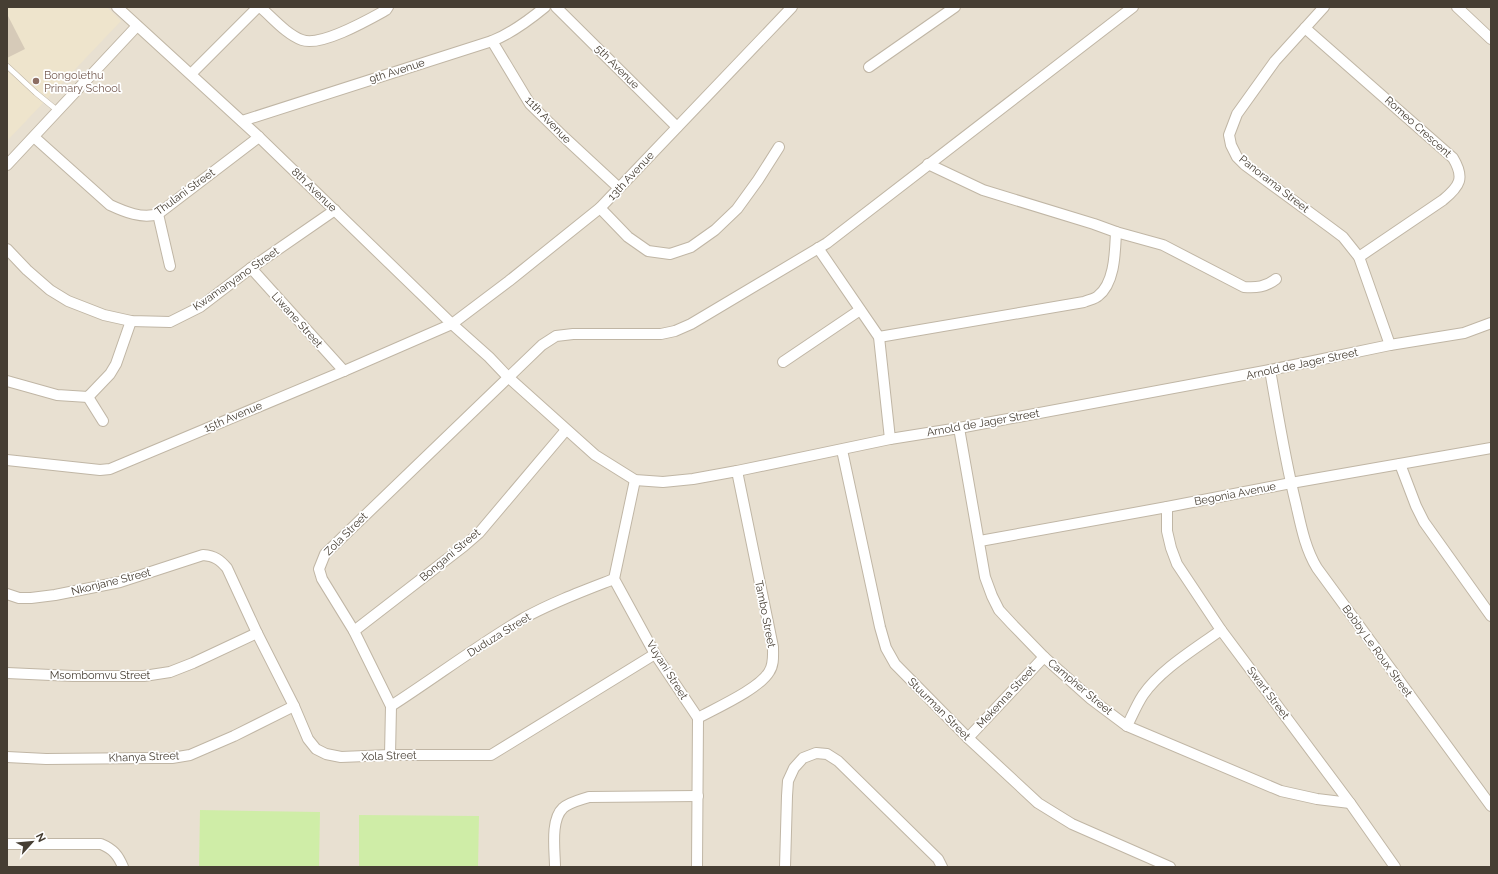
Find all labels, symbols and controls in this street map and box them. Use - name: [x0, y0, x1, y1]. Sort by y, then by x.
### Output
- street label: 5th Avenue: [592, 42, 642, 92]
- street label: 9th Avenue: [368, 56, 427, 86]
- place label: Bongolethu Primary School: [44, 69, 121, 95]
- marker: Bongolethu Primary School: [31, 76, 41, 86]
- street label: 11th Avenue: [522, 94, 574, 147]
- street label: Romeo Crescent: [1382, 94, 1454, 160]
- street label: 13th Avenue: [605, 149, 657, 203]
- street label: Panorama Street: [1237, 153, 1312, 215]
- street label: 8th Avenue: [289, 165, 340, 215]
- street label: Thulani Street: [153, 166, 218, 218]
- street label: Kwamanyano Street: [191, 244, 282, 314]
- street label: Liwane Street: [269, 290, 325, 351]
- street label: Arnold de Jager Street: [1245, 346, 1359, 382]
- street label: 15th Avenue: [202, 399, 265, 435]
- street label: Arnold de Jager Street: [926, 407, 1041, 439]
- street label: Begonia Avenue: [1193, 480, 1278, 508]
- street label: Zola Street: [322, 510, 370, 558]
- street label: Bongani Street: [417, 526, 483, 584]
- street label: Nkonjane Street: [70, 566, 152, 598]
- street label: Tambo Street: [752, 579, 778, 649]
- street label: Bobby Le Roux Street: [1339, 603, 1415, 700]
- street label: Duduza Street: [465, 610, 533, 660]
- street label: Vuyani Street: [644, 638, 691, 702]
- street label: Campher Street: [1045, 656, 1115, 718]
- street label: Mekenna Street: [974, 663, 1038, 731]
- street label: Swart Street: [1244, 664, 1292, 722]
- street label: Msombomvu Street: [50, 669, 151, 682]
- street label: Stuurman Street: [905, 675, 973, 743]
- street label: Khanya Street: [108, 749, 180, 765]
- street label: Xola Street: [361, 749, 417, 763]
- north arrow: [12, 822, 52, 862]
- text: N: [33, 831, 48, 844]

